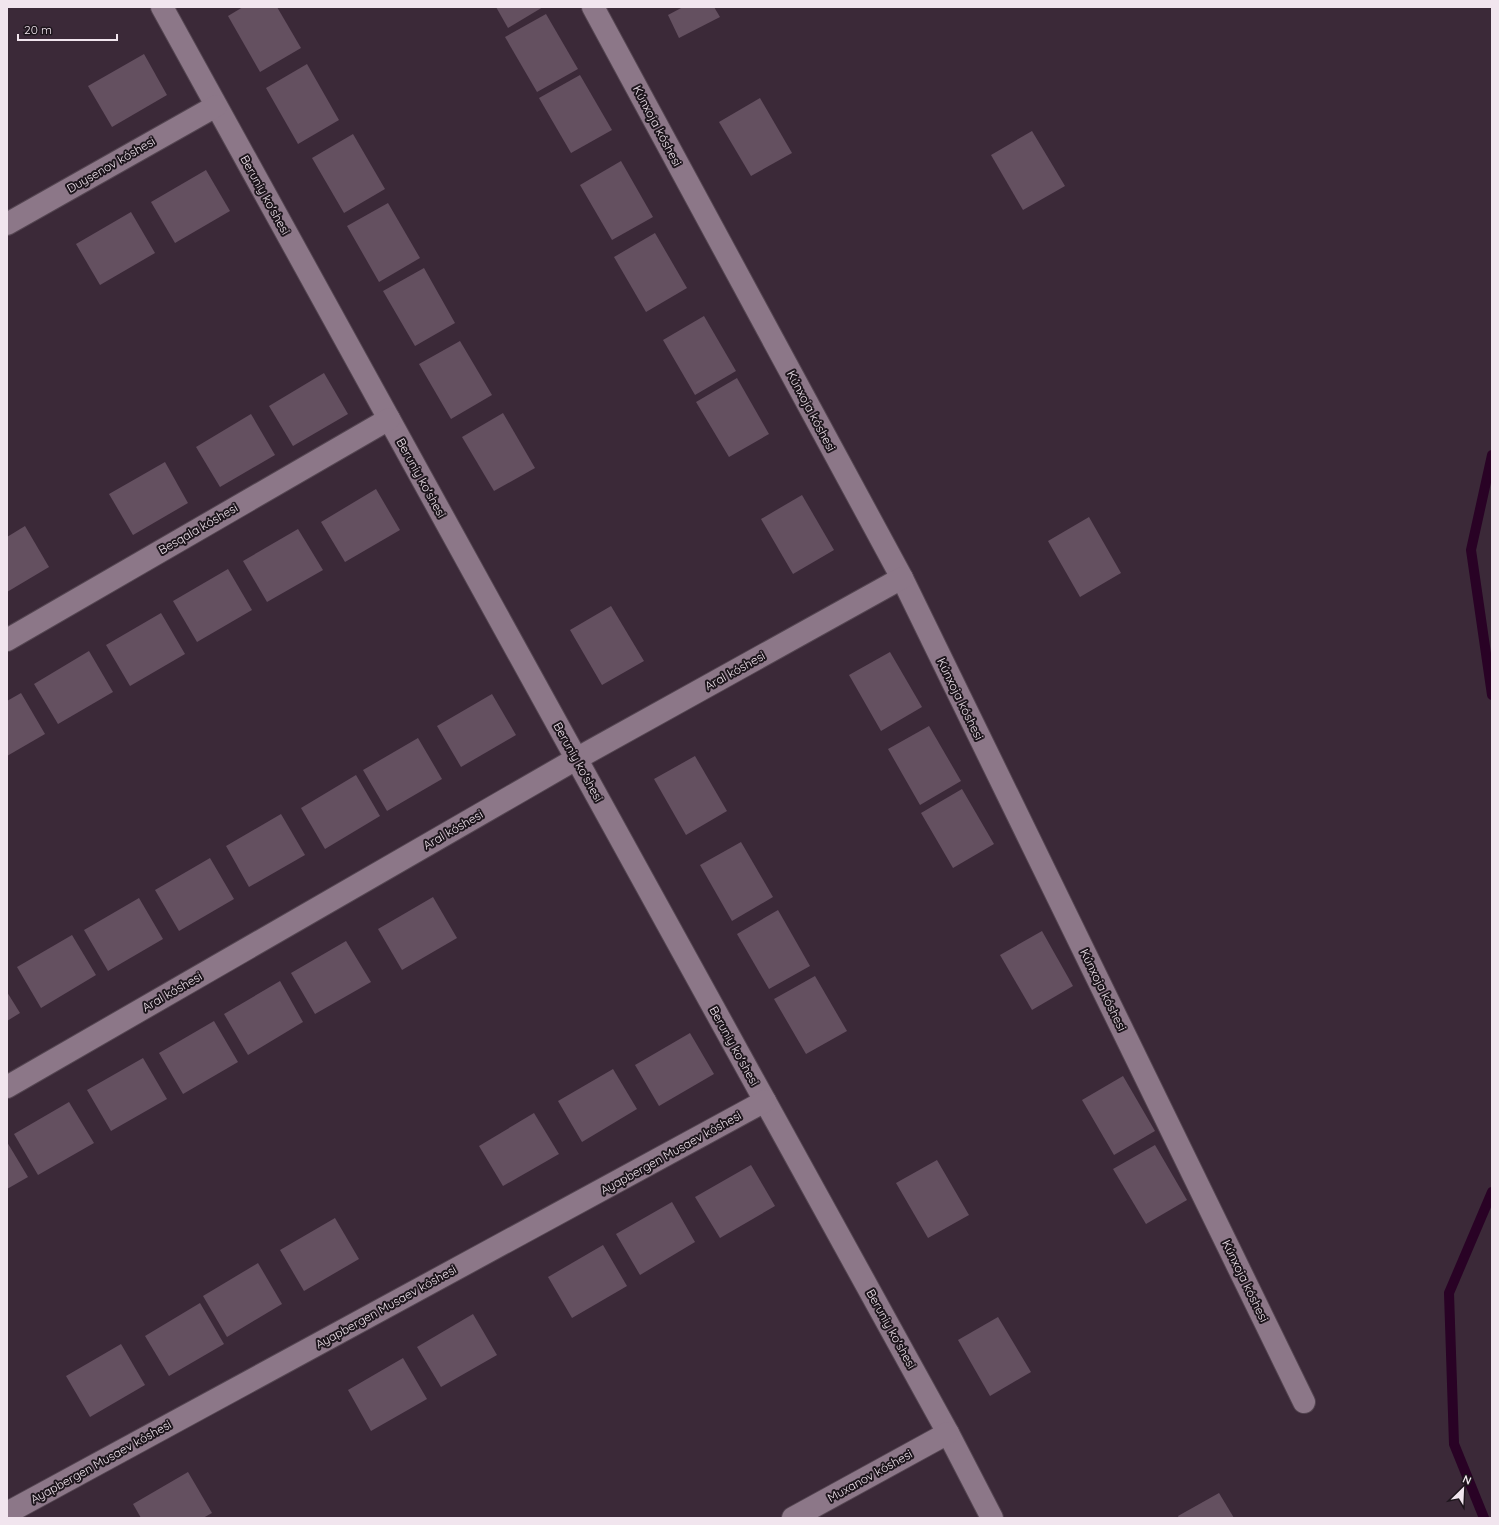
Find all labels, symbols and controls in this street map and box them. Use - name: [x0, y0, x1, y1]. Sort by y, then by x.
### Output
- scale bar: [18, 16, 117, 42]
- text: 20 m: [24, 22, 52, 37]
- street label: Kúnxoja kóshesi: [630, 83, 685, 169]
- street label: Duysenov kóshesi: [64, 133, 158, 196]
- street label: Beruniy ko'shesi: [237, 152, 294, 237]
- street label: Kúnxoja kóshesi: [784, 368, 839, 454]
- street label: Beruniy ko'shesi: [393, 435, 450, 520]
- street label: Besqala kóshesi: [155, 500, 240, 557]
- street label: Aral kóshesi: [702, 648, 768, 693]
- street label: Kúnxoja kóshesi: [934, 655, 987, 742]
- street label: Beruniy ko'shesi: [550, 719, 607, 804]
- street label: Aral kóshesi: [420, 806, 485, 853]
- street label: Kúnxoja kóshesi: [1077, 946, 1130, 1033]
- street label: Aral kóshesi: [139, 968, 204, 1015]
- street label: Beruniy ko'shesi: [706, 1003, 763, 1088]
- street label: Ayapbergen Musaev kóshesi: [598, 1108, 744, 1198]
- street label: Kúnxoja kóshesi: [1219, 1237, 1272, 1324]
- street label: Ayapbergen Musaev kóshesi: [313, 1262, 459, 1352]
- street label: Beruniy ko'shesi: [863, 1286, 920, 1371]
- street label: Ayapbergen Musaev kóshesi: [28, 1417, 174, 1507]
- street label: Muxanov kóshesi: [825, 1446, 915, 1505]
- north arrow: [1443, 1469, 1483, 1509]
- text: N: [1461, 1472, 1474, 1488]

